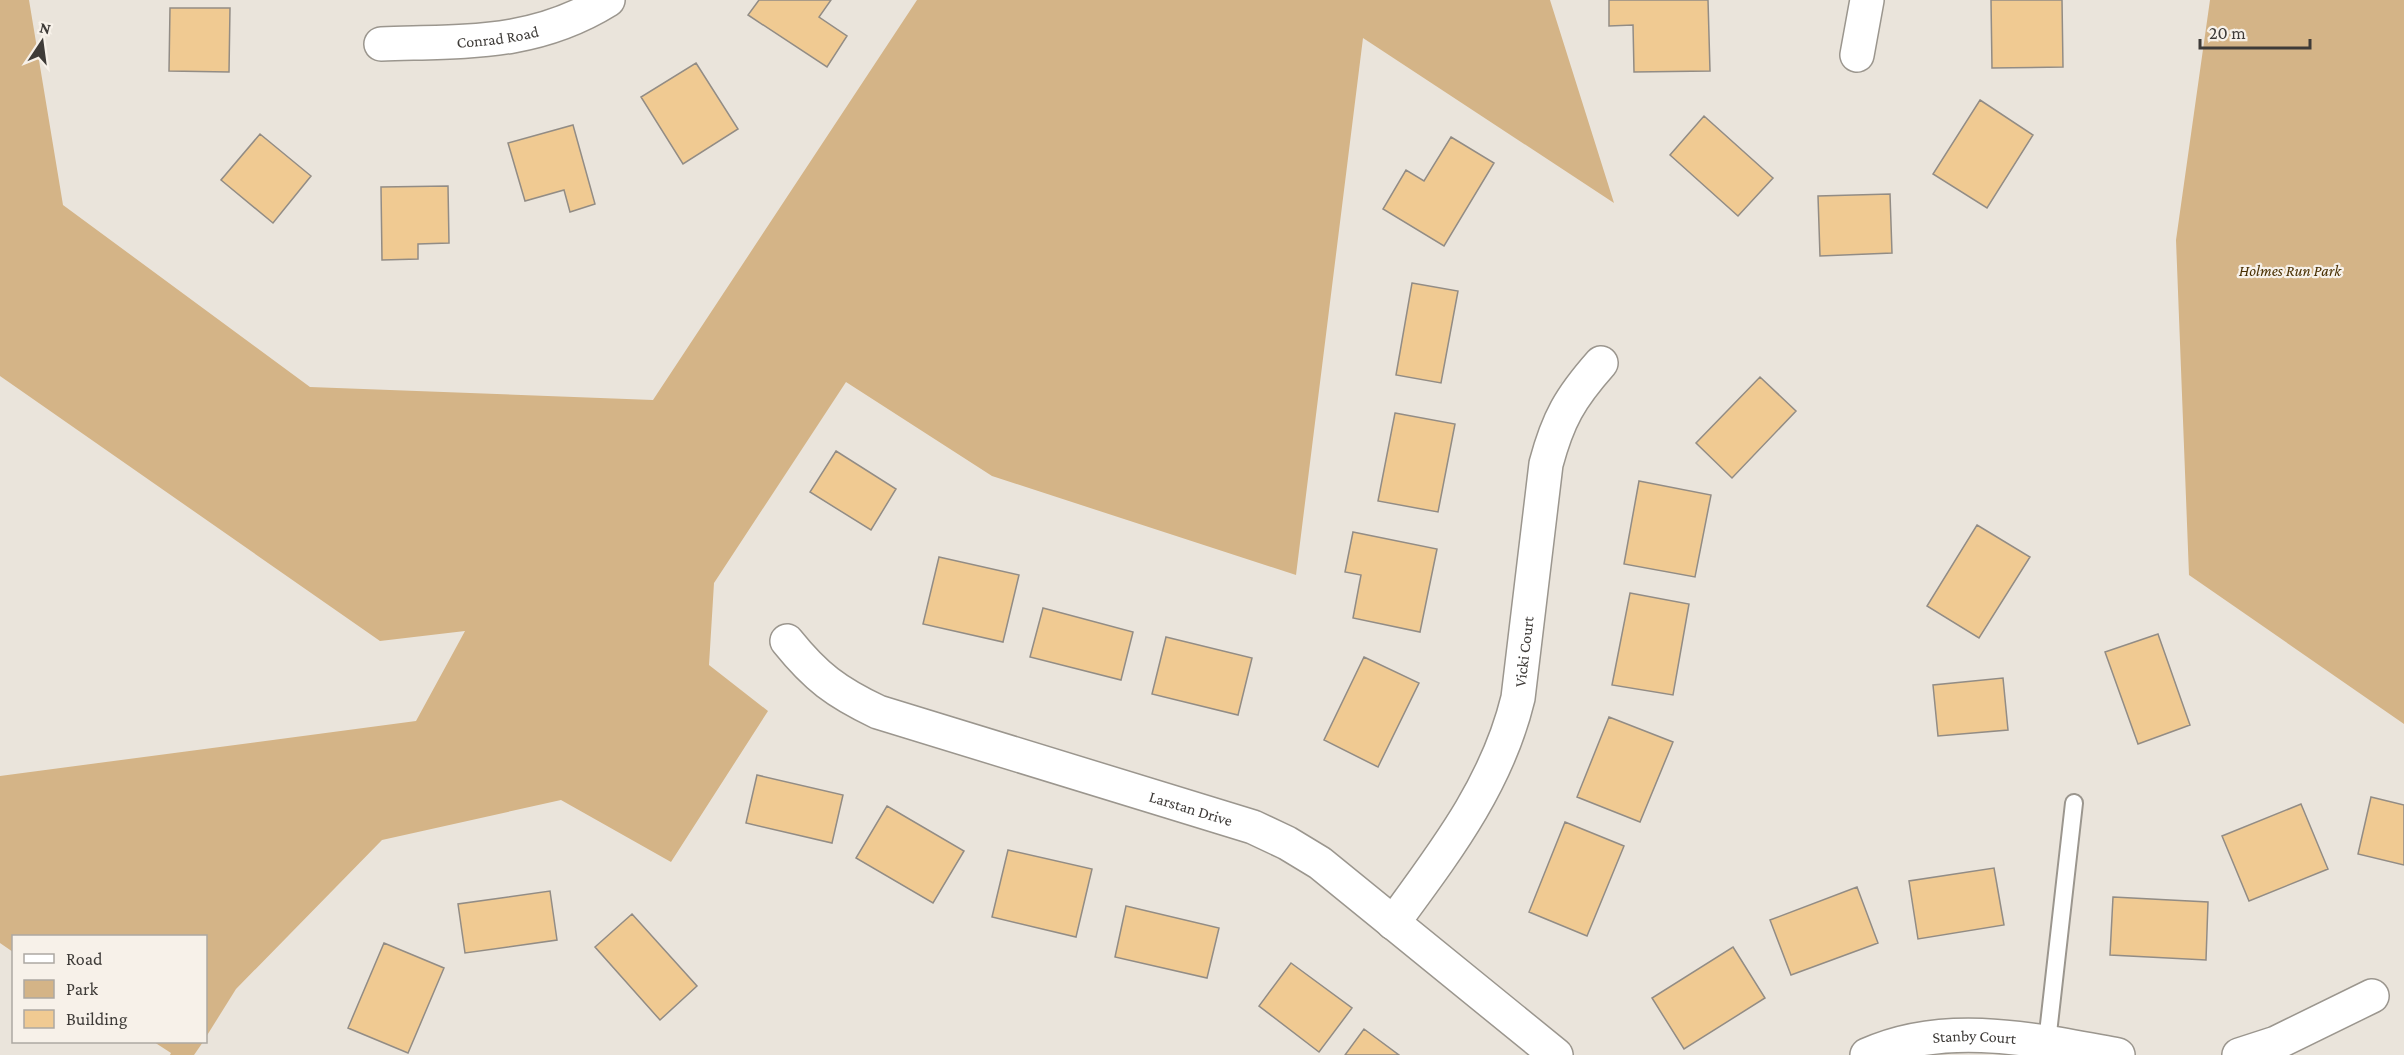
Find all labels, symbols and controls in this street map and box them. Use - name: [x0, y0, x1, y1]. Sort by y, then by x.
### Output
- north arrow: [12, 12, 72, 72]
- scale bar: [2200, 12, 2310, 50]
- text: N: [38, 18, 53, 37]
- street label: Conrad Road: [456, 22, 541, 50]
- text: 20 m: [2209, 23, 2246, 43]
- park label: Holmes Run Park: [2239, 262, 2342, 279]
- street label: Vicki Court: [1511, 615, 1536, 688]
- street label: Larstan Drive: [1147, 787, 1235, 829]
- legend: [12, 935, 207, 1043]
- text: Road: [66, 949, 103, 969]
- text: Park: [66, 979, 98, 999]
- text: Building: [66, 1009, 128, 1029]
- street label: Stanby Court: [1931, 1027, 2018, 1047]

